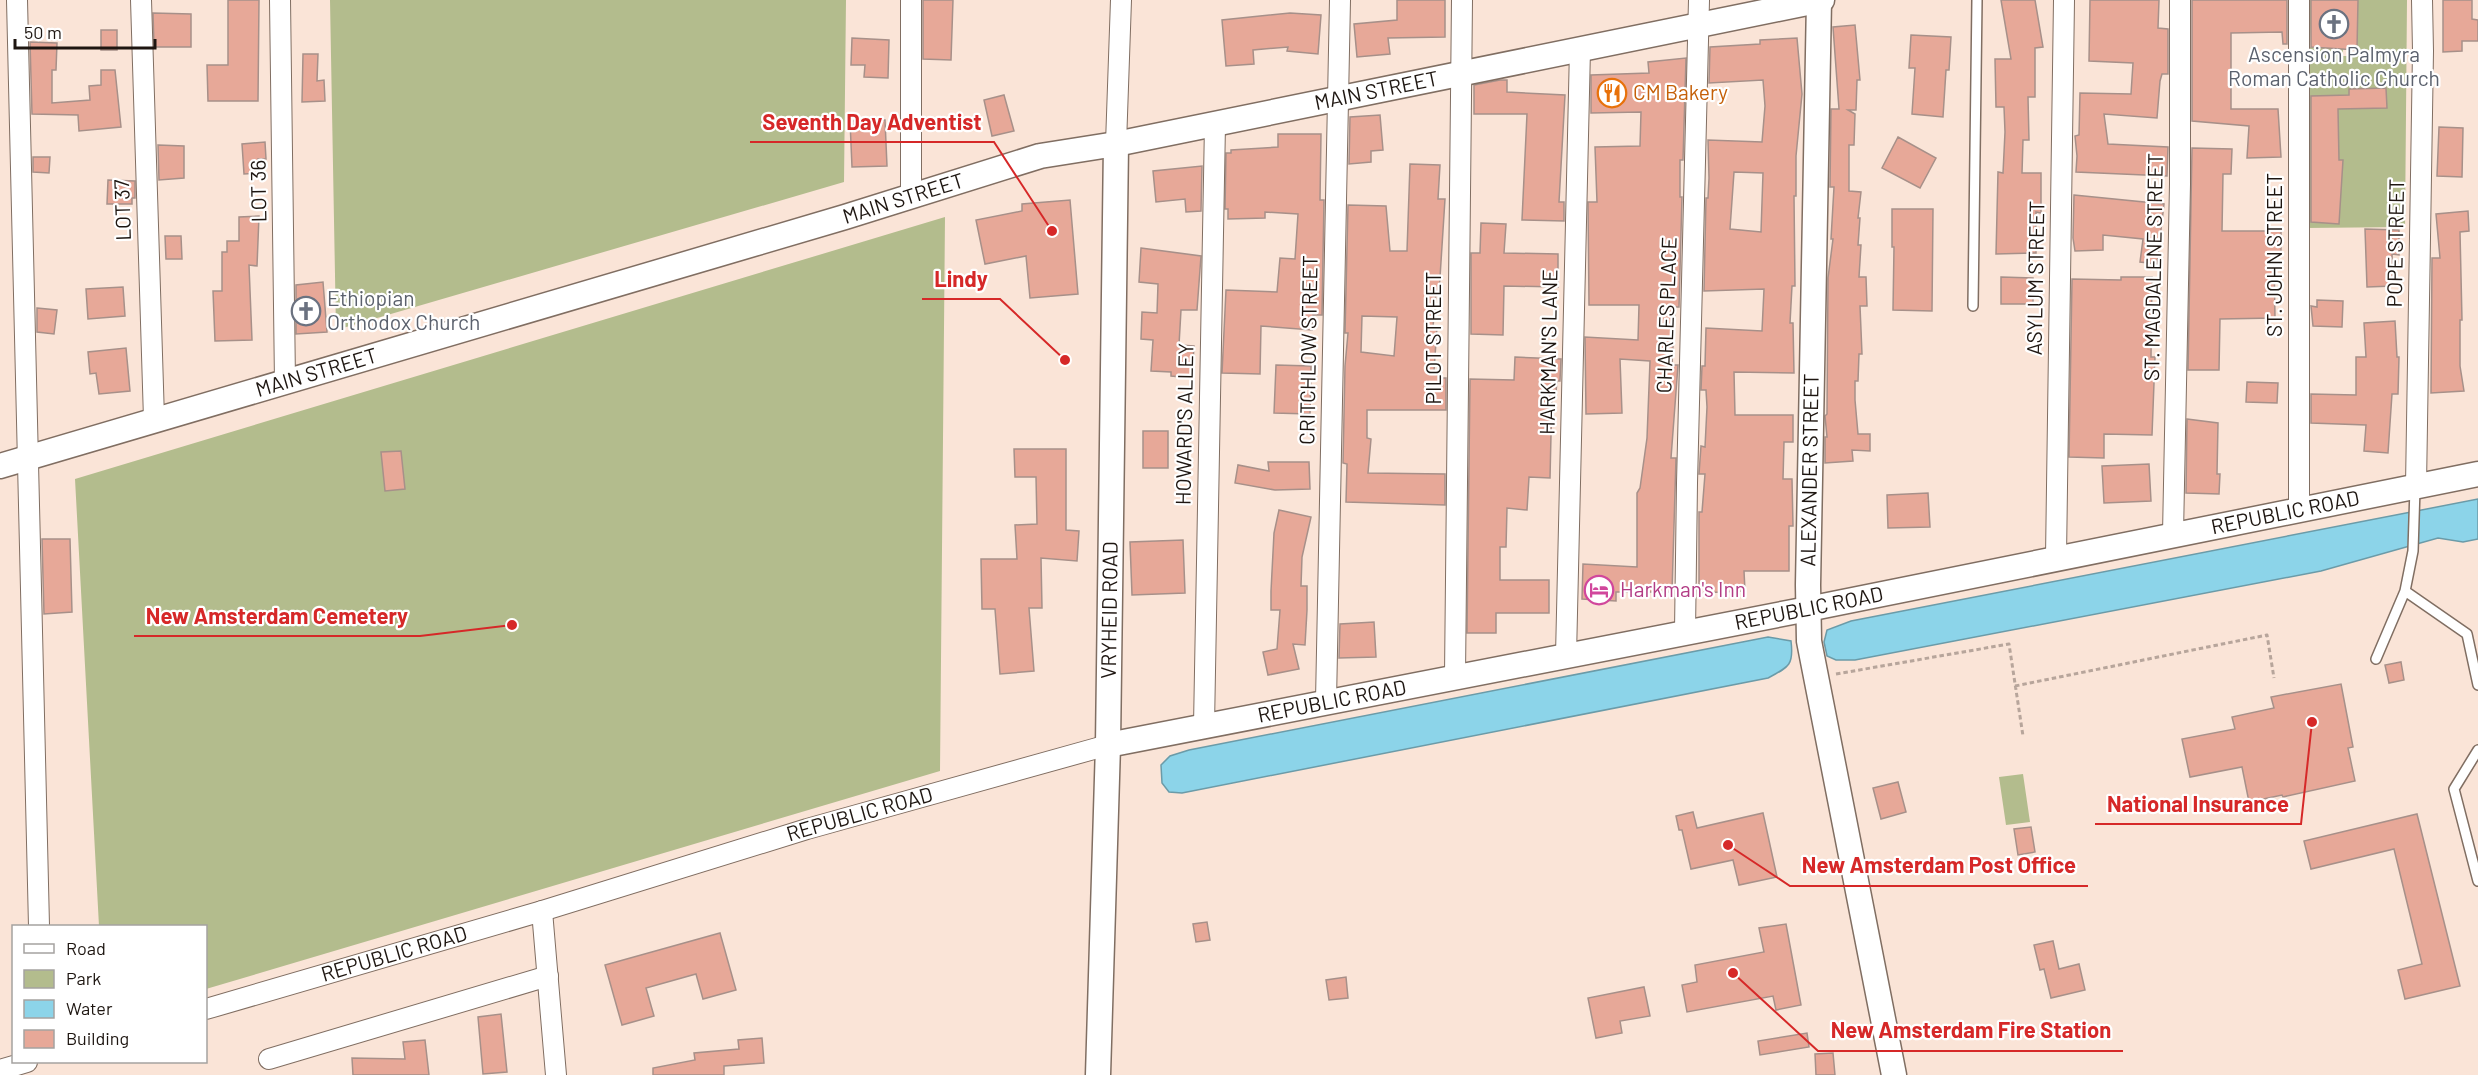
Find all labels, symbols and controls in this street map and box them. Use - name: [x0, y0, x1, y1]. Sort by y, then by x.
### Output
- church icon: Ascension Palmyra Roman Catholic Church: [2318, 8, 2350, 40]
- scale bar: [15, 12, 154, 50]
- text: 50 m: [24, 21, 62, 43]
- place label: Ascension Palmyra Roman Catholic Church: [2228, 41, 2440, 90]
- street label: MAIN STREET: [1312, 65, 1440, 114]
- restaurant icon: CM Bakery: [1596, 77, 1628, 109]
- place label: CM Bakery: [1633, 79, 1728, 104]
- callout: Seventh Day Adventist: [750, 102, 994, 142]
- text: Seventh Day Adventist: [762, 108, 982, 134]
- street label: ST. MAGDALENE STREET: [2138, 153, 2167, 381]
- street label: LOT 36: [244, 160, 271, 223]
- street label: MAIN STREET: [839, 167, 967, 228]
- street label: ST. JOHN STREET: [2261, 173, 2286, 337]
- street label: POPE STREET: [2381, 178, 2408, 308]
- street label: LOT 37: [108, 179, 135, 241]
- street label: ASYLUM STREET: [2021, 200, 2048, 356]
- street label: CHARLES PLACE: [1650, 236, 1681, 394]
- street label: CRITCHLOW STREET: [1293, 255, 1322, 445]
- callout: Lindy: [922, 259, 1000, 299]
- text: Lindy: [934, 265, 988, 291]
- street label: HARKMAN'S LANE: [1534, 269, 1561, 435]
- street label: PILOT STREET: [1420, 272, 1445, 404]
- place label: Ethiopian Orthodox Church: [327, 285, 480, 334]
- church icon: Ethiopian Orthodox Church: [290, 295, 322, 327]
- street label: MAIN STREET: [252, 342, 380, 401]
- street label: HOWARD'S ALLEY: [1170, 343, 1197, 505]
- street label: ALEXANDER STREET: [1794, 373, 1823, 567]
- street label: REPUBLIC ROAD: [2209, 484, 2361, 538]
- street label: VRYHEID ROAD: [1095, 541, 1122, 679]
- hotel icon: Harkman's Inn: [1583, 574, 1615, 606]
- place label: Harkman's Inn: [1620, 576, 1746, 601]
- street label: REPUBLIC ROAD: [1732, 580, 1885, 634]
- callout: New Amsterdam Cemetery: [134, 596, 420, 636]
- text: New Amsterdam Cemetery: [146, 602, 408, 628]
- street label: REPUBLIC ROAD: [1255, 673, 1408, 727]
- street label: REPUBLIC ROAD: [783, 781, 935, 846]
- callout: National Insurance: [2095, 784, 2301, 824]
- text: National Insurance: [2107, 790, 2289, 816]
- callout: New Amsterdam Post Office: [1790, 846, 2088, 886]
- text: New Amsterdam Post Office: [1802, 851, 2076, 877]
- street label: REPUBLIC ROAD: [318, 920, 470, 986]
- legend: [12, 925, 207, 1063]
- text: Road: [66, 937, 106, 959]
- text: Park: [66, 967, 101, 989]
- text: Water: [66, 997, 113, 1019]
- callout: New Amsterdam Fire Station: [1818, 1011, 2123, 1051]
- text: New Amsterdam Fire Station: [1831, 1016, 2111, 1042]
- text: Building: [66, 1027, 129, 1049]

